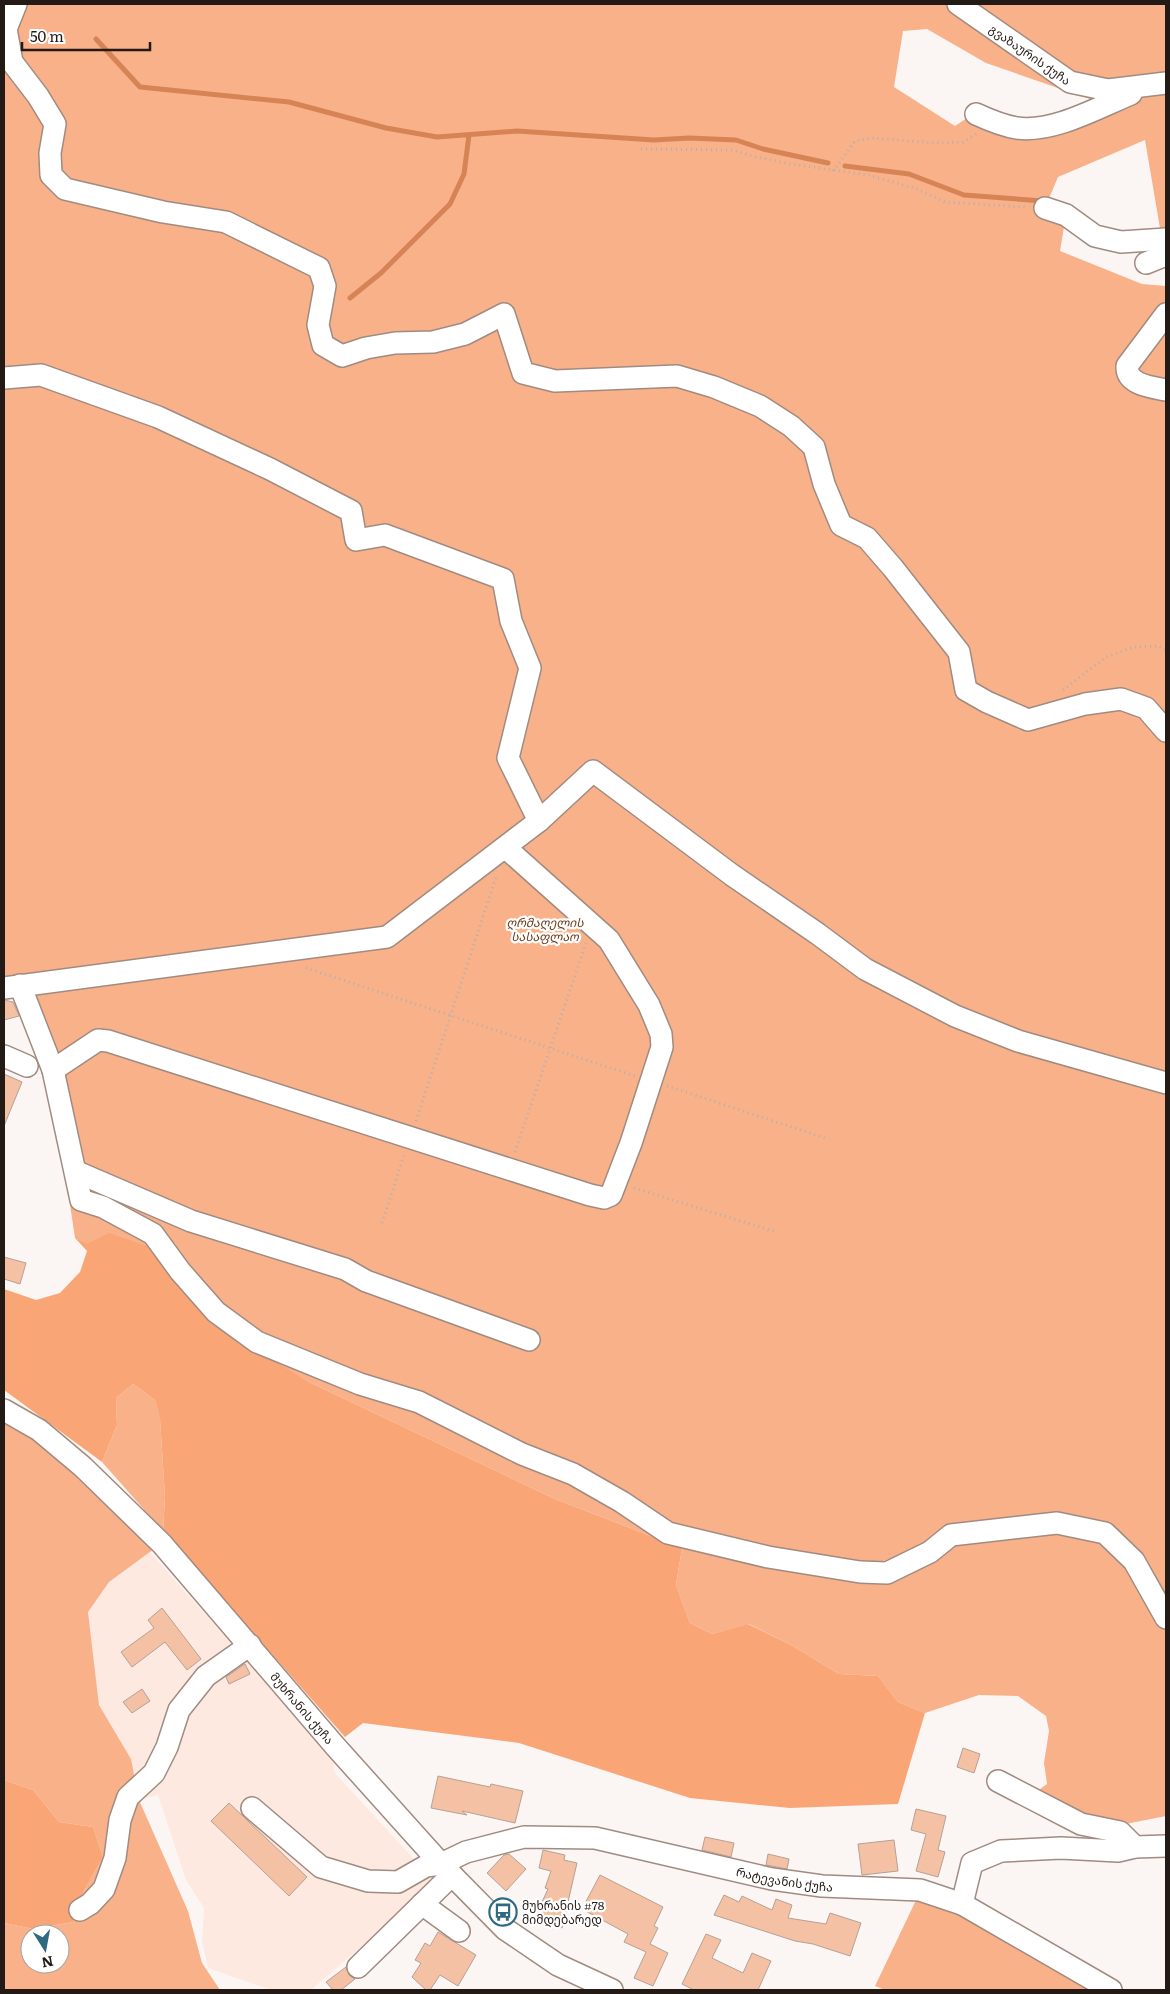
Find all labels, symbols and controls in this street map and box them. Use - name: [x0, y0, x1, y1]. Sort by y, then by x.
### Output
- scale bar: [22, 20, 150, 52]
- street label: გვაზაურის ქუჩა: [986, 20, 1075, 89]
- text: 50 m: [30, 24, 64, 47]
- park label: ღრმაღელის სასაფლაო: [507, 913, 584, 945]
- street label: მუხრანის ქუჩა: [266, 1668, 338, 1748]
- street label: რატევანის ქუჩა: [734, 1862, 833, 1895]
- place label: მუხრანის #78 მიმდებარედ: [522, 1896, 605, 1928]
- bus stop icon: მუხრანის #78 მიმდებარედ: [488, 1897, 518, 1927]
- north arrow: [20, 1924, 70, 1974]
- text: N: [40, 1952, 55, 1974]

